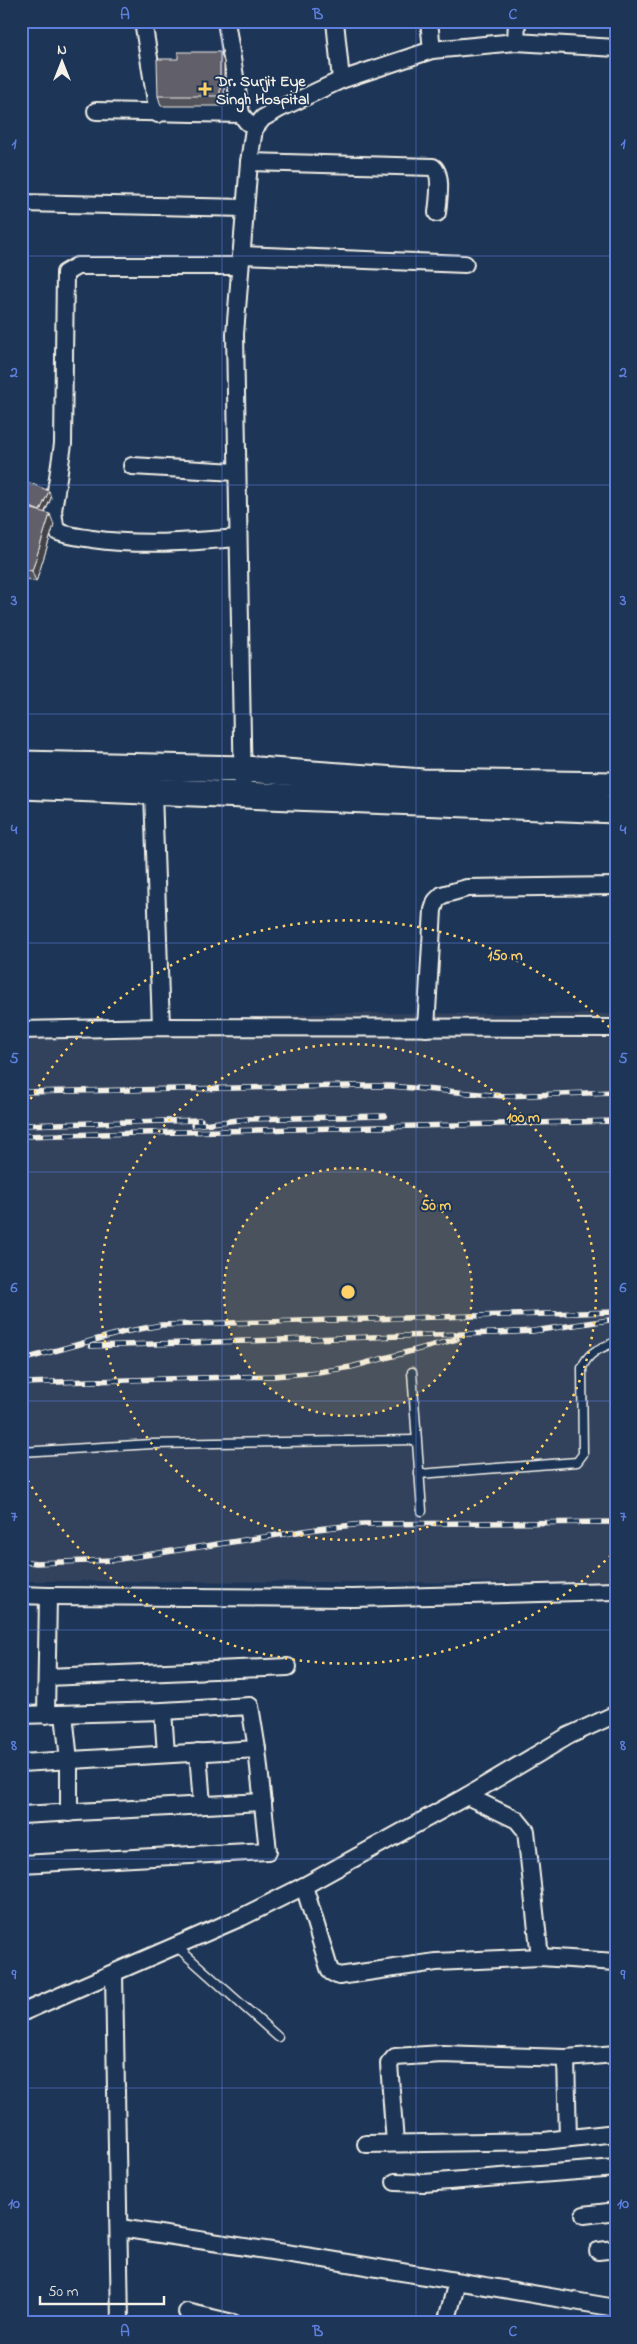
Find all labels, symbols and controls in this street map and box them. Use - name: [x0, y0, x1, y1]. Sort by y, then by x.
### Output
- text: A: [120, 3, 130, 27]
- text: B: [312, 3, 324, 27]
- text: C: [509, 3, 518, 27]
- north arrow: [38, 38, 88, 88]
- text: N: [57, 40, 67, 61]
- place label: Dr. Surjit Eye Singh Hospital: [215, 70, 310, 113]
- marker: Dr. Surjit Eye Singh Hospital: [198, 82, 212, 96]
- text: 1: [11, 132, 17, 156]
- text: 1: [620, 132, 626, 156]
- text: 2: [9, 361, 18, 385]
- text: 2: [618, 361, 627, 385]
- text: 3: [10, 589, 18, 613]
- text: 3: [619, 589, 627, 613]
- text: 4: [10, 818, 18, 842]
- text: 4: [619, 818, 627, 842]
- text: 150 m: [487, 945, 523, 967]
- text: 5: [9, 1047, 19, 1071]
- text: 5: [618, 1047, 628, 1071]
- text: 100 m: [506, 1107, 540, 1129]
- text: 50 m: [421, 1195, 452, 1217]
- text: 6: [9, 1276, 18, 1300]
- text: 6: [618, 1276, 627, 1300]
- centre of rings: [339, 1283, 357, 1301]
- text: 7: [11, 1505, 18, 1529]
- text: 7: [620, 1505, 627, 1529]
- text: 8: [10, 1734, 17, 1758]
- text: 8: [619, 1734, 626, 1758]
- text: 9: [11, 1963, 17, 1987]
- text: 9: [620, 1963, 626, 1987]
- text: 10: [8, 2192, 20, 2216]
- text: 10: [617, 2192, 629, 2216]
- scale bar: [40, 2274, 164, 2306]
- text: 50 m: [48, 2281, 79, 2303]
- text: A: [120, 2320, 130, 2344]
- text: B: [312, 2320, 324, 2344]
- text: C: [509, 2320, 518, 2344]

